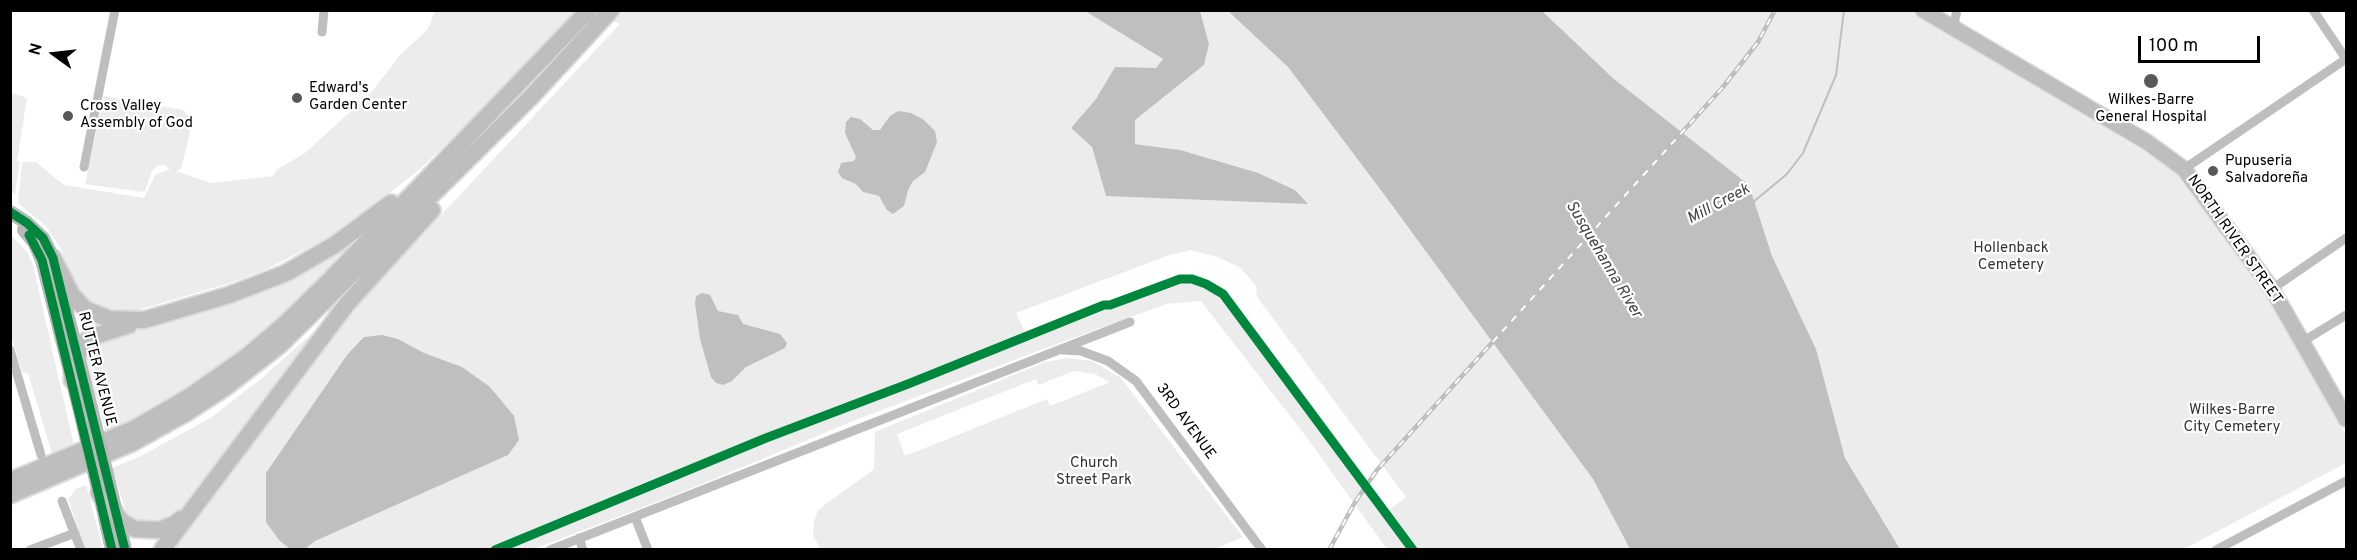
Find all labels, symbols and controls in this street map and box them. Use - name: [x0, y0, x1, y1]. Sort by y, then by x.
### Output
- north arrow: [24, 24, 84, 84]
- scale bar: [2141, 24, 2262, 62]
- text: 100 m: [2149, 35, 2198, 58]
- text: N: [25, 41, 48, 57]
- marker: Wilkes-Barre General Hospital: [2142, 72, 2160, 90]
- place label: Edward's Garden Center: [309, 80, 407, 115]
- marker: Edward's Garden Center: [290, 91, 304, 105]
- place label: Wilkes-Barre General Hospital: [2095, 92, 2207, 127]
- place label: Cross Valley Assembly of God: [80, 98, 193, 133]
- marker: Cross Valley Assembly of God: [61, 109, 75, 123]
- place label: Pupuseria Salvadoreña: [2225, 153, 2308, 188]
- marker: Pupuseria Salvadoreña: [2206, 164, 2220, 178]
- street label: NORTH RIVER STREET: [2183, 172, 2285, 308]
- water label: Mill Creek: [1684, 180, 1754, 230]
- water label: Susquehanna River: [1560, 198, 1646, 322]
- park label: Hollenback Cemetery: [1973, 240, 2049, 275]
- street label: RUTTER AVENUE: [73, 310, 119, 428]
- street label: 3RD AVENUE: [1151, 380, 1219, 464]
- park label: Wilkes-Barre City Cemetery: [2184, 402, 2280, 437]
- park label: Church Street Park: [1056, 455, 1132, 490]

